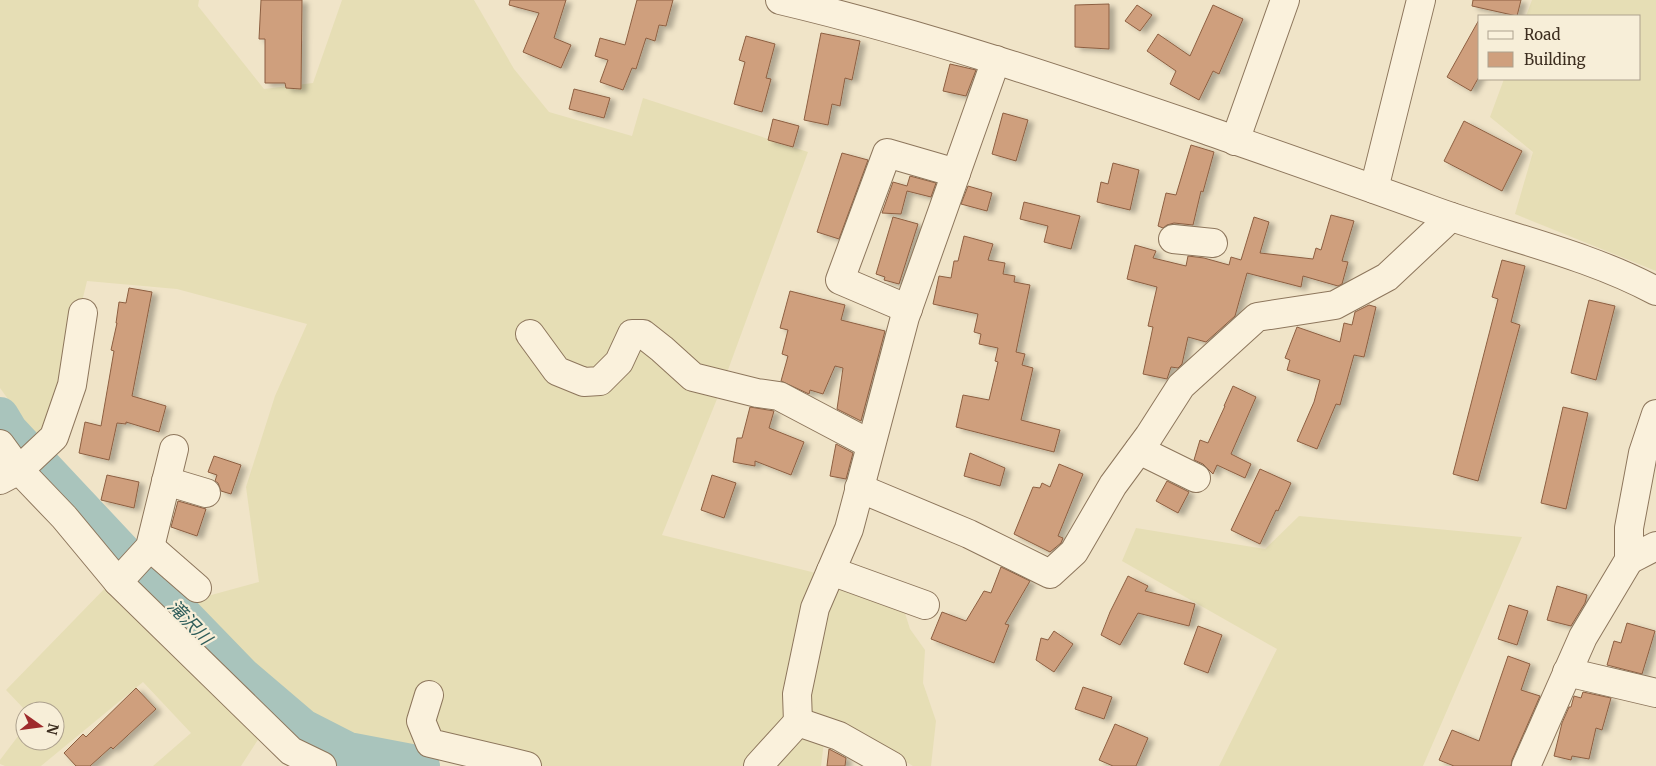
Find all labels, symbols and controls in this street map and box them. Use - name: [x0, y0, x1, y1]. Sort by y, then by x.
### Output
- legend: [1478, 15, 1641, 80]
- text: Road: [1524, 25, 1560, 44]
- text: Building: [1524, 50, 1586, 69]
- water label: 滝沢川: [163, 595, 218, 651]
- north arrow: [15, 701, 65, 751]
- text: N: [43, 722, 63, 737]

